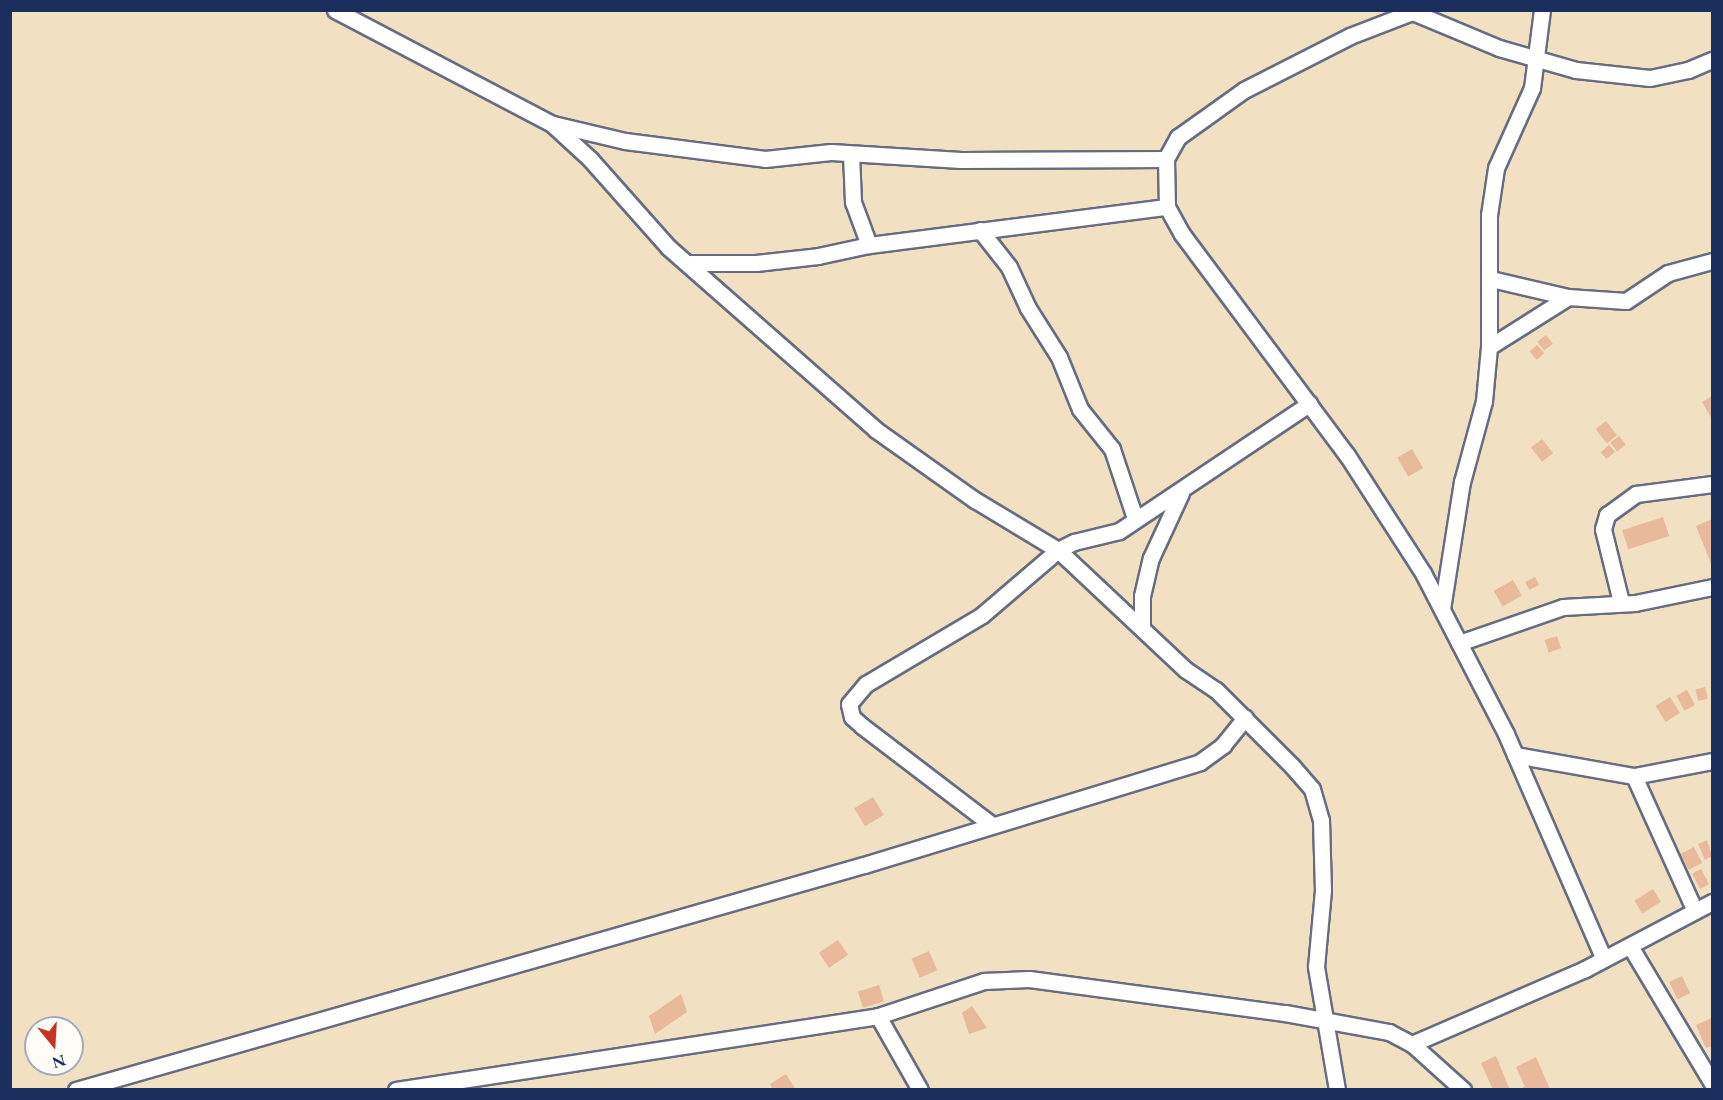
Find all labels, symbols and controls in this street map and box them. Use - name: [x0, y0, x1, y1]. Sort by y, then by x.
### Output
- north arrow: [24, 1016, 84, 1076]
- text: N: [50, 1050, 69, 1074]

